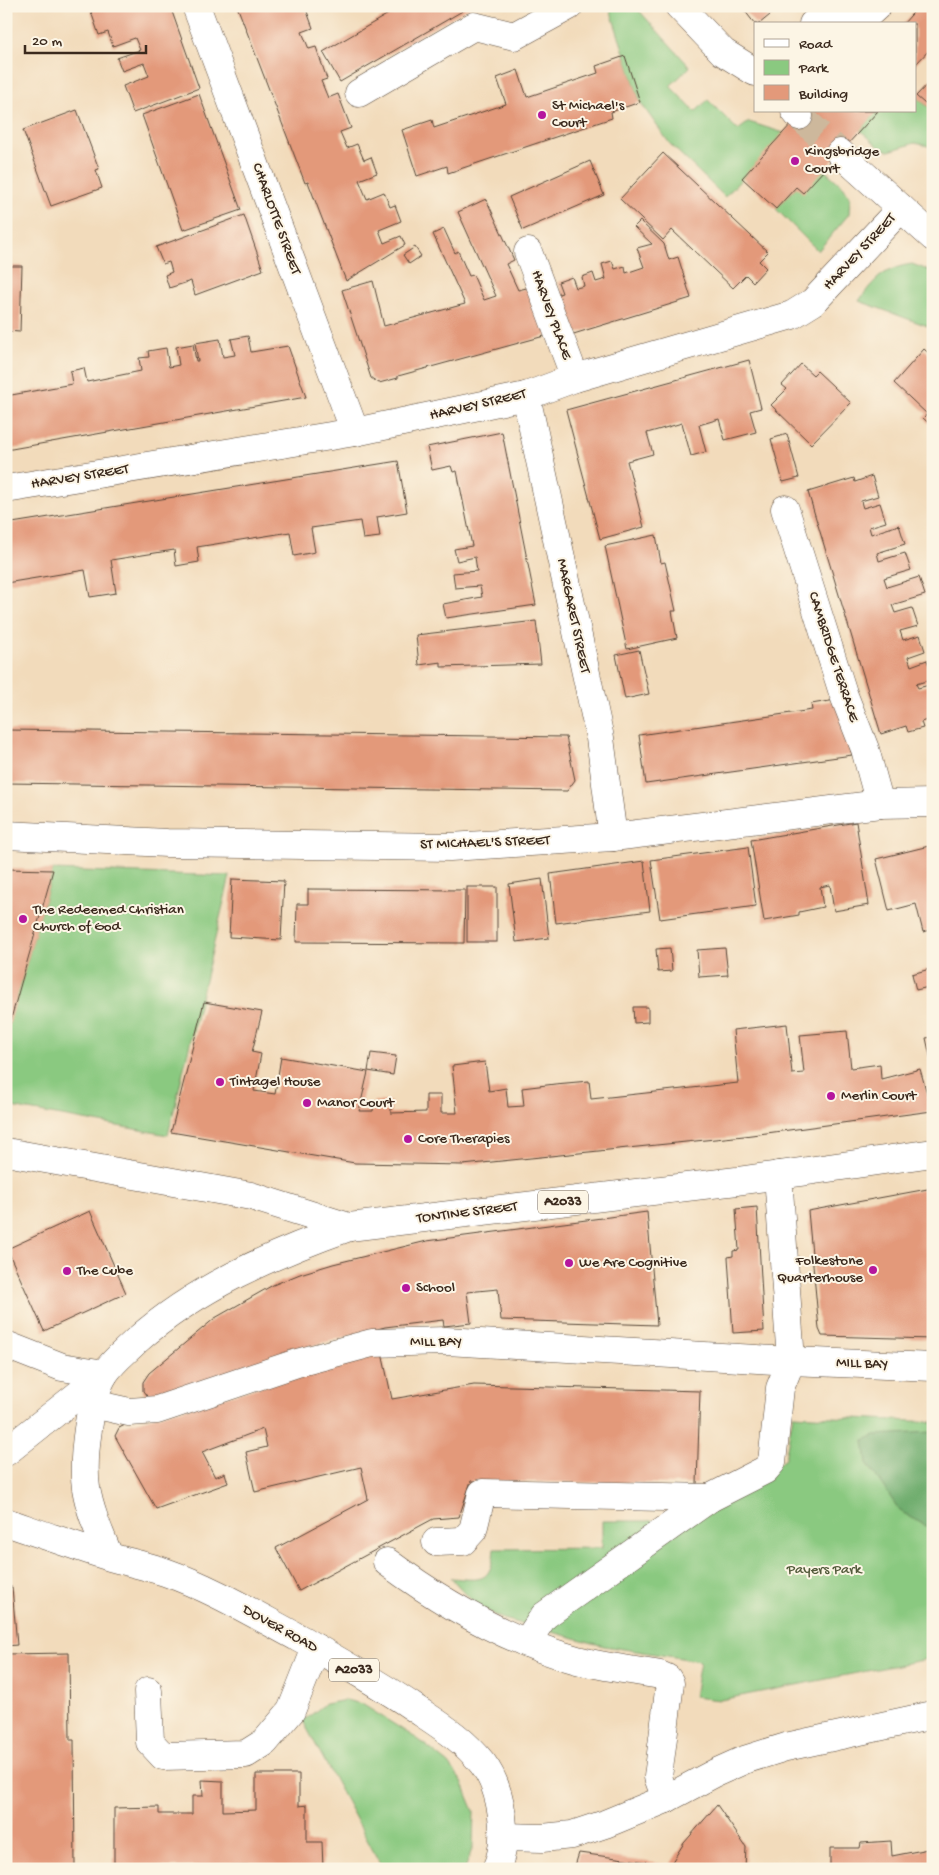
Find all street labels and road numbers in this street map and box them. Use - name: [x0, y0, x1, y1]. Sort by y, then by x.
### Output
- street label: CHARLOTTE STREET: [247, 161, 305, 278]
- street label: HARVEY STREET: [820, 209, 901, 294]
- street label: HARVEY PLACE: [527, 268, 576, 363]
- street label: HARVEY STREET: [428, 385, 529, 425]
- street label: HARVEY STREET: [30, 460, 131, 494]
- street label: MARGARET STREET: [552, 557, 594, 676]
- street label: CAMBRIDGE TERRACE: [803, 590, 863, 725]
- street label: ST MICHAEL'S STREET: [420, 832, 552, 854]
- road number: A2033: [538, 1190, 588, 1214]
- street label: TONTINE STREET: [414, 1198, 520, 1228]
- street label: MILL BAY: [410, 1333, 462, 1351]
- street label: MILL BAY: [836, 1354, 888, 1374]
- street label: DOVER ROAD: [238, 1600, 321, 1657]
- road number: A2033: [329, 1658, 379, 1682]

